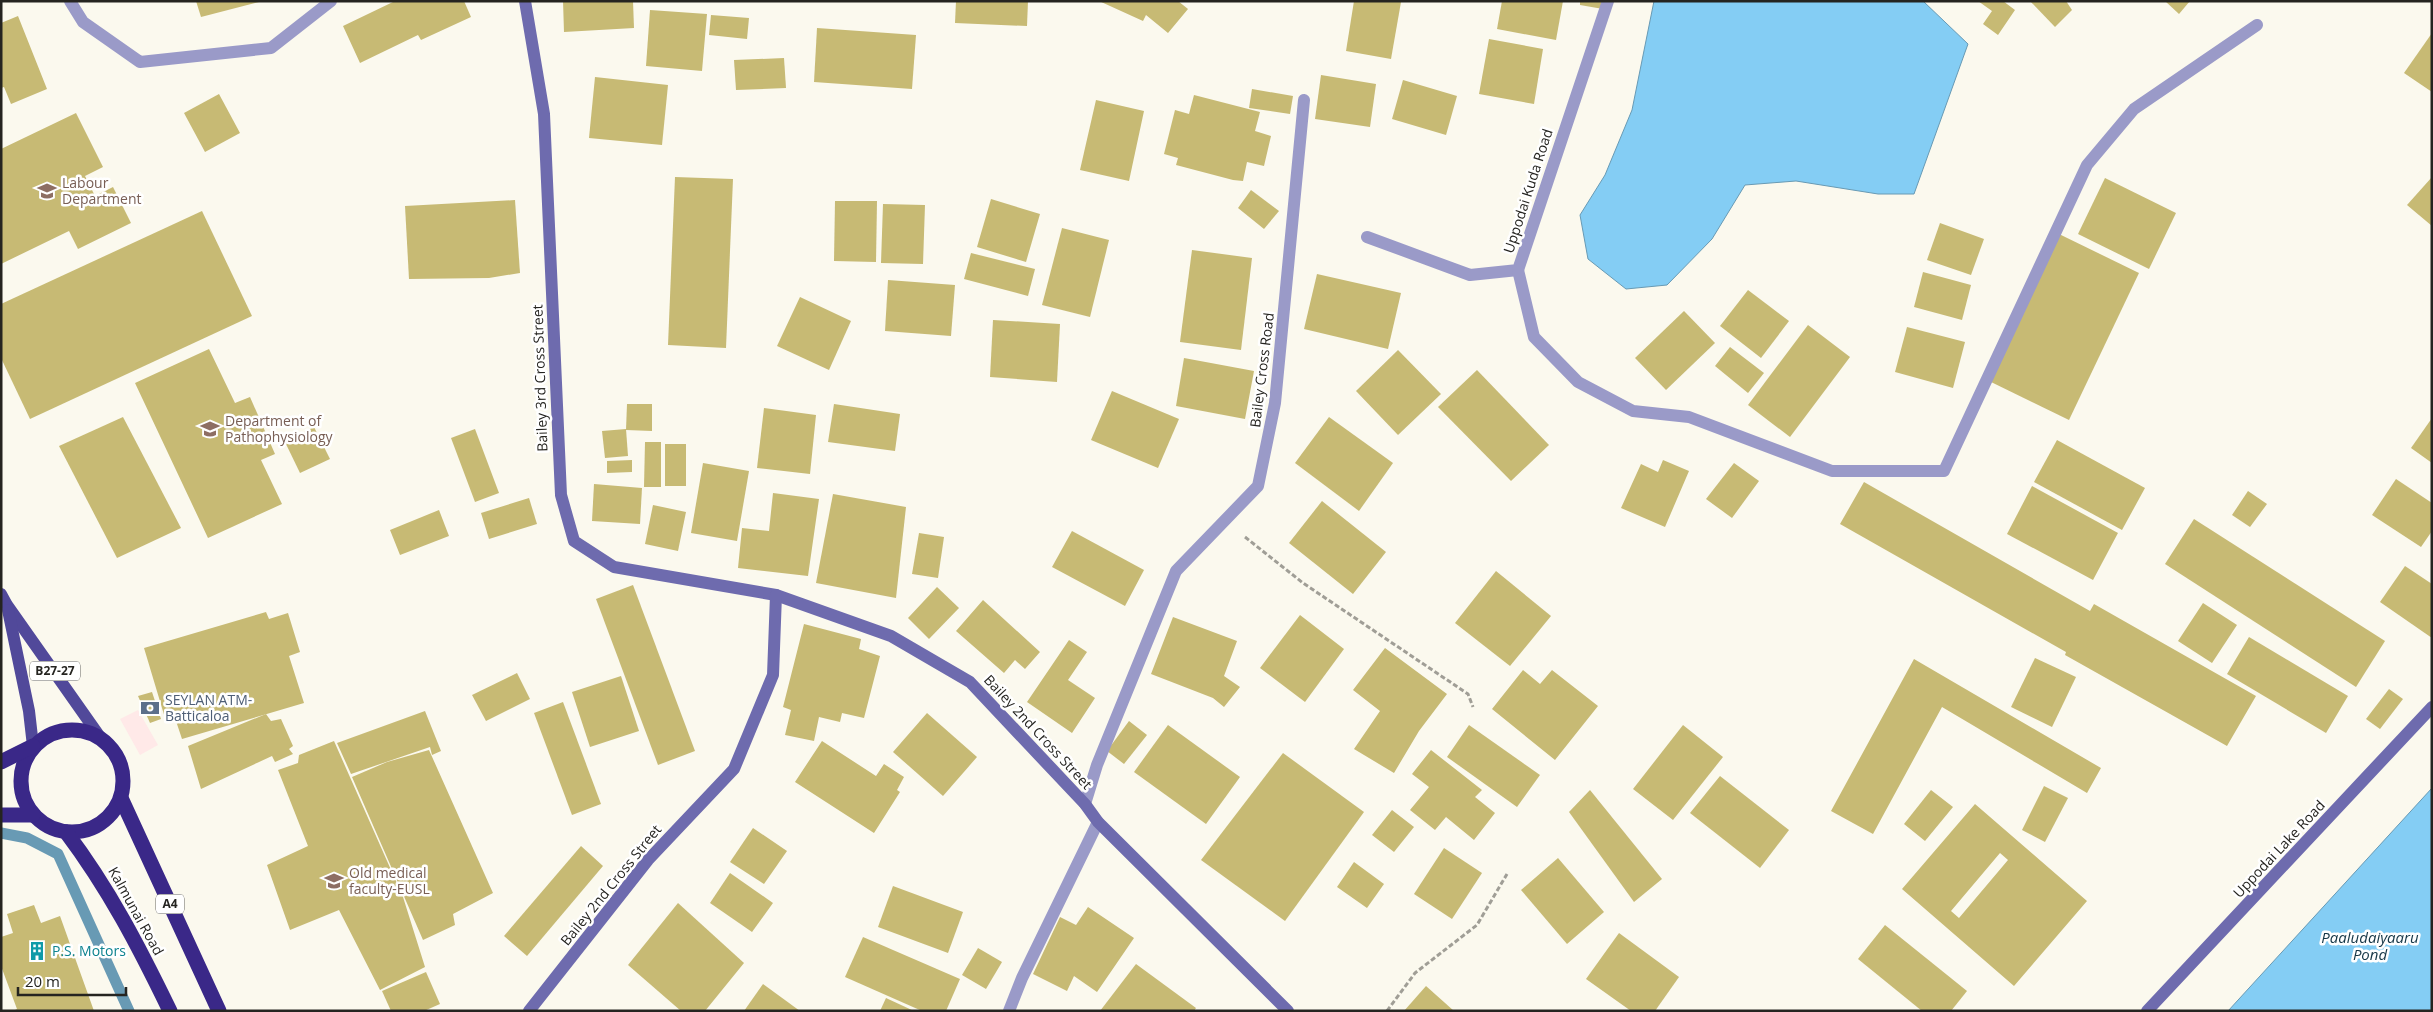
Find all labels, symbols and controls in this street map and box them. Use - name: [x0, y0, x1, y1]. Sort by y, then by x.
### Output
- street label: Uppodai Kuda Road: [1498, 126, 1557, 256]
- place label: Labour Department: [62, 173, 141, 208]
- school or university icon: Labour Department: [36, 180, 58, 202]
- street label: Bailey 3rd Cross Street: [527, 304, 552, 452]
- street label: Bailey Cross Road: [1245, 311, 1278, 429]
- place label: Department of Pathophysiology: [225, 411, 334, 446]
- school or university icon: Department of Pathophysiology: [199, 418, 221, 440]
- road number: B27-27: [30, 661, 80, 680]
- street label: Bailey 2nd Cross Street: [980, 670, 1097, 793]
- place label: SEYLAN ATM- Batticaloa: [165, 690, 252, 725]
- bank icon: SEYLAN ATM- Batticaloa: [139, 697, 161, 719]
- street label: Uppodai Lake Road: [2229, 796, 2329, 901]
- street label: Bailey 2nd Cross Street: [556, 820, 665, 949]
- street label: Kalmunai Road: [104, 863, 169, 958]
- place label: Old medical faculty-EUSL: [349, 863, 430, 898]
- school or university icon: Old medical faculty-EUSL: [323, 870, 345, 892]
- road number: A4: [156, 894, 184, 914]
- water label: Paaludaiyaaru Pond: [2321, 927, 2419, 964]
- building icon: P.S. Motors: [26, 940, 48, 962]
- place label: P.S. Motors: [52, 941, 126, 960]
- scale bar: [18, 964, 125, 996]
- text: 20 m: [25, 971, 60, 991]

